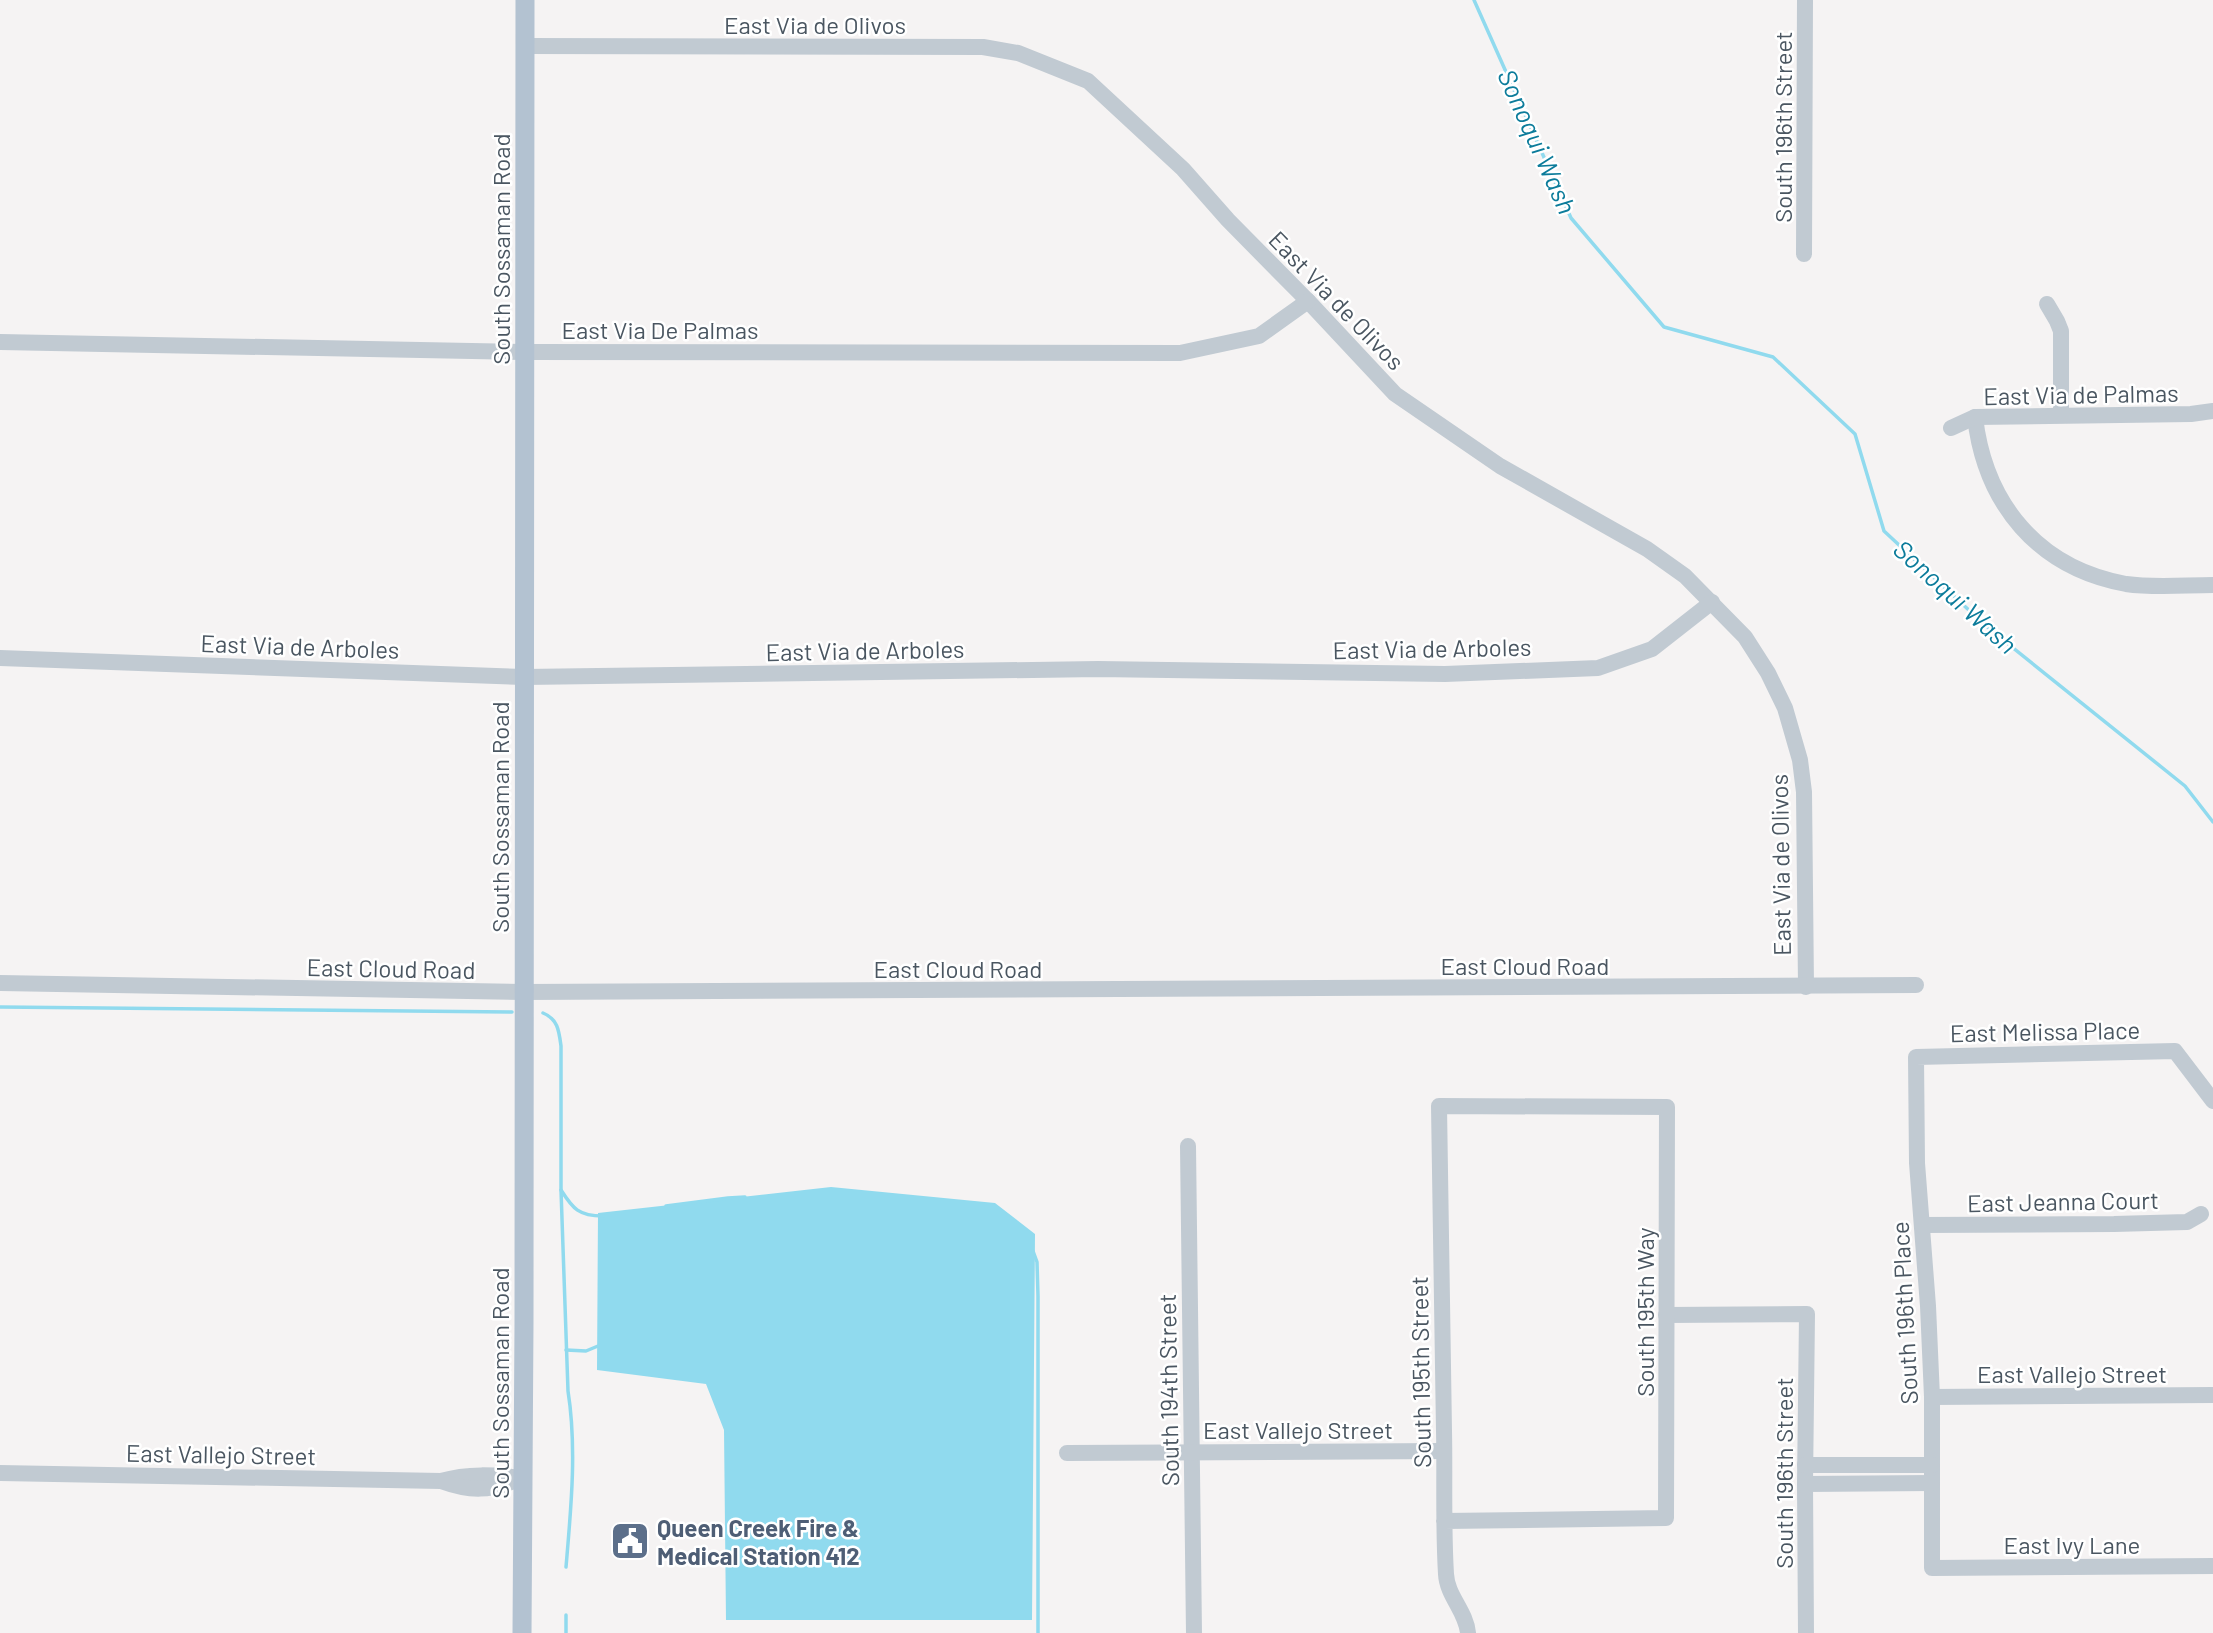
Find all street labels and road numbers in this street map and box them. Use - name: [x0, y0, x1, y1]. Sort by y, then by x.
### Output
- street label: East Via de Olivos: [724, 10, 906, 39]
- street label: South 196th Street: [1768, 31, 1797, 223]
- street label: South Sossaman Road: [486, 133, 515, 365]
- street label: East Via de Olivos: [1263, 224, 1411, 376]
- street label: East Via De Palmas: [561, 315, 759, 344]
- street label: East Via de Palmas: [1983, 378, 2179, 410]
- street label: East Via de Arboles: [200, 628, 400, 664]
- street label: East Via de Arboles: [1332, 632, 1532, 664]
- street label: East Via de Arboles: [765, 634, 965, 666]
- street label: South Sossaman Road: [485, 701, 514, 933]
- street label: East Via de Olivos: [1764, 774, 1796, 956]
- street label: East Cloud Road: [1441, 951, 1609, 980]
- street label: East Cloud Road: [306, 952, 476, 984]
- street label: East Cloud Road: [874, 954, 1042, 983]
- street label: East Melissa Place: [1950, 1015, 2140, 1047]
- street label: East Jeanna Court: [1967, 1185, 2159, 1217]
- street label: South 196th Place: [1885, 1221, 1923, 1405]
- street label: South 195th Way: [1630, 1227, 1659, 1397]
- street label: South Sossaman Road: [485, 1267, 514, 1499]
- street label: South 195th Street: [1404, 1276, 1436, 1468]
- street label: South 194th Street: [1152, 1293, 1184, 1487]
- street label: East Vallejo Street: [1977, 1359, 2167, 1388]
- street label: South 196th Street: [1769, 1377, 1798, 1569]
- street label: East Vallejo Street: [1203, 1415, 1393, 1444]
- street label: East Vallejo Street: [126, 1438, 316, 1470]
- street label: East Ivy Lane: [2004, 1530, 2140, 1559]

